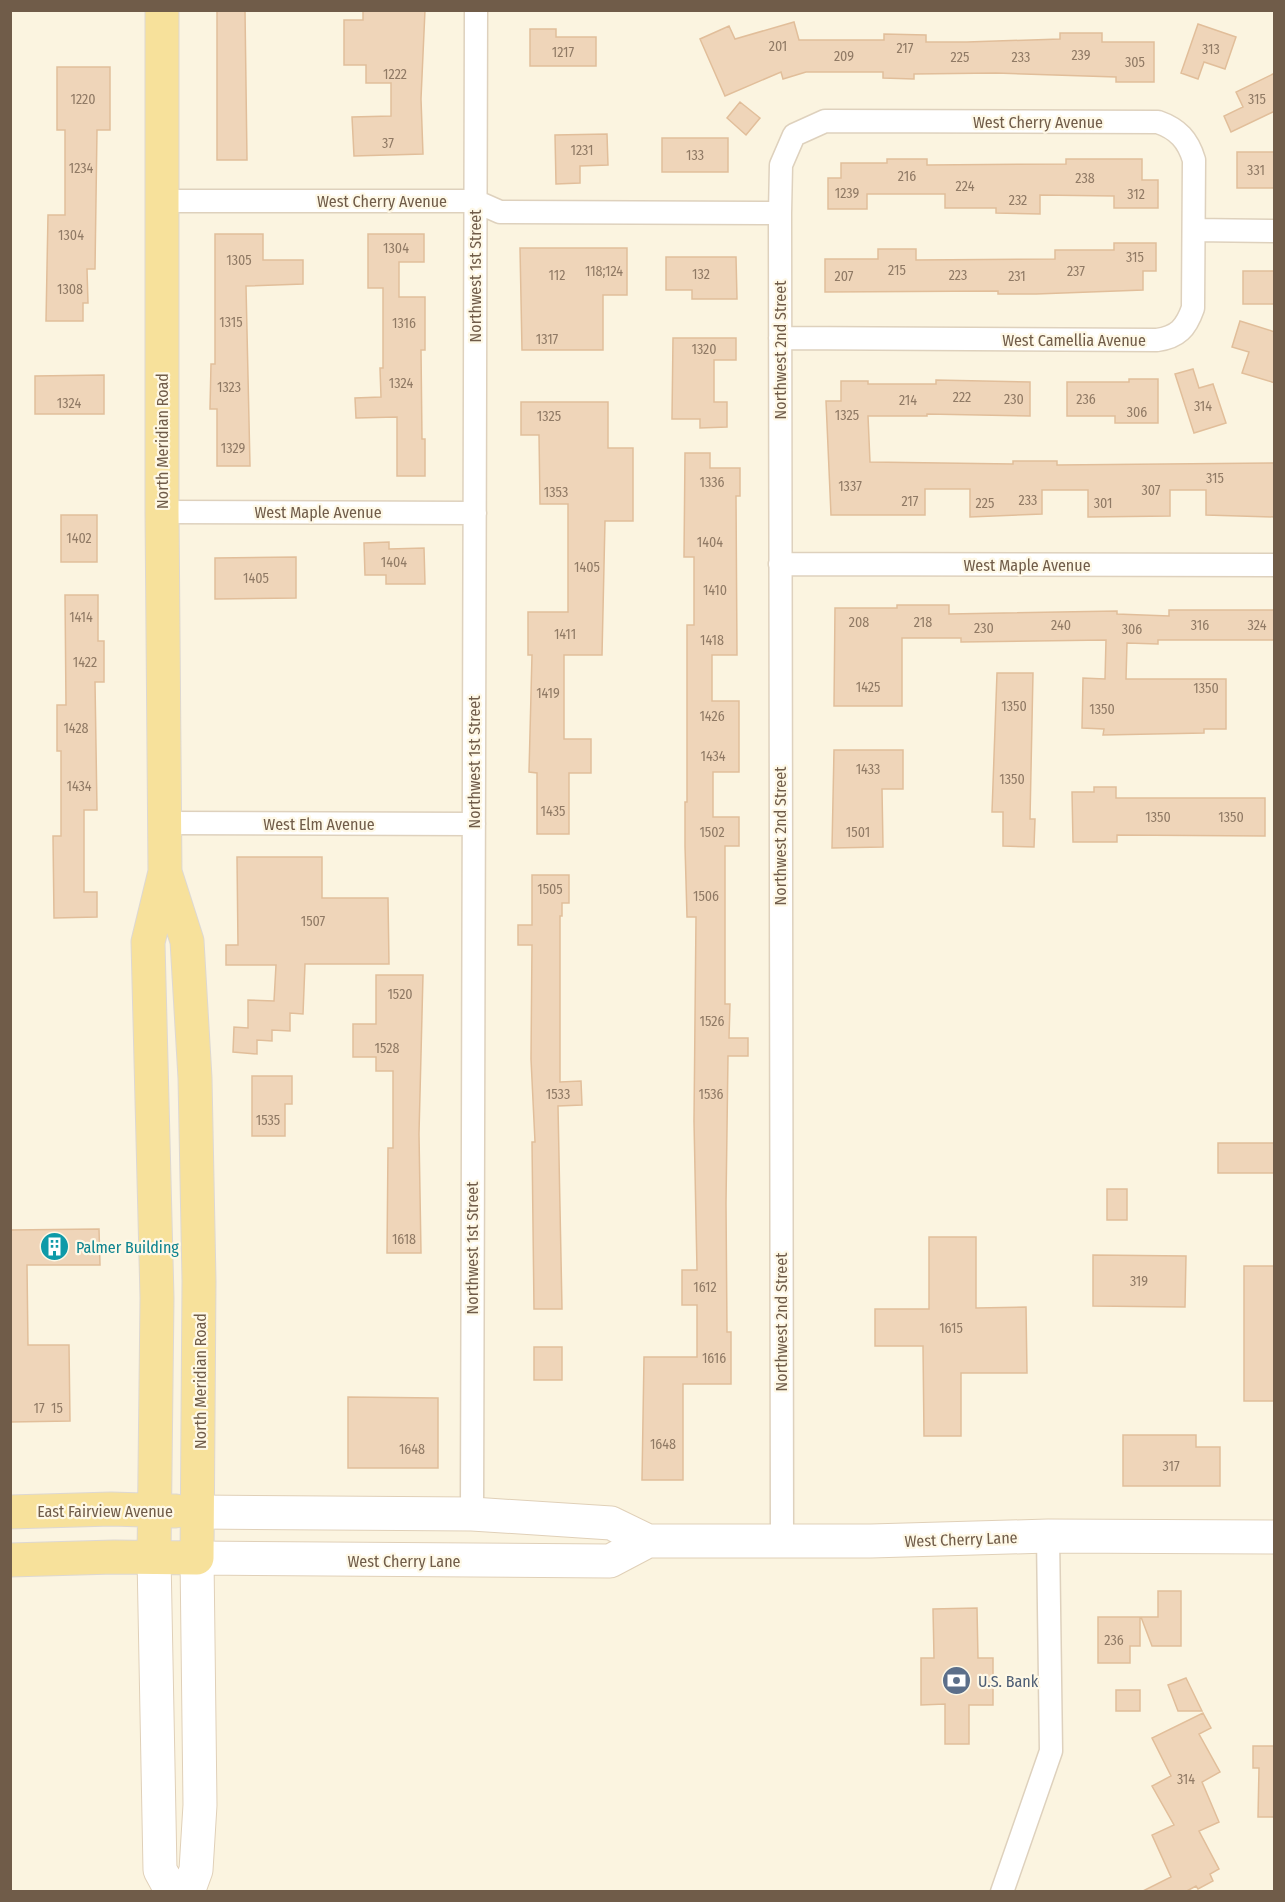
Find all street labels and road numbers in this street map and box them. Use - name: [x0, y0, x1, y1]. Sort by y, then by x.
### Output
- street label: West Cherry Avenue: [973, 113, 1103, 132]
- street label: West Cherry Avenue: [317, 192, 447, 211]
- street label: Northwest 1st Street: [466, 209, 485, 343]
- street label: Northwest 2nd Street: [771, 280, 790, 419]
- street label: West Camellia Avenue: [1002, 331, 1146, 350]
- street label: North Meridian Road: [153, 373, 172, 509]
- street label: West Maple Avenue: [254, 503, 382, 522]
- street label: West Maple Avenue: [963, 556, 1091, 575]
- street label: Northwest 1st Street: [465, 695, 484, 829]
- street label: Northwest 2nd Street: [771, 766, 790, 905]
- street label: West Elm Avenue: [263, 815, 375, 834]
- street label: Northwest 1st Street: [463, 1181, 482, 1315]
- street label: Northwest 2nd Street: [772, 1252, 791, 1391]
- street label: North Meridian Road: [191, 1313, 210, 1449]
- street label: East Fairview Avenue: [37, 1502, 173, 1521]
- street label: West Cherry Lane: [904, 1528, 1018, 1551]
- street label: West Cherry Lane: [347, 1552, 461, 1571]

